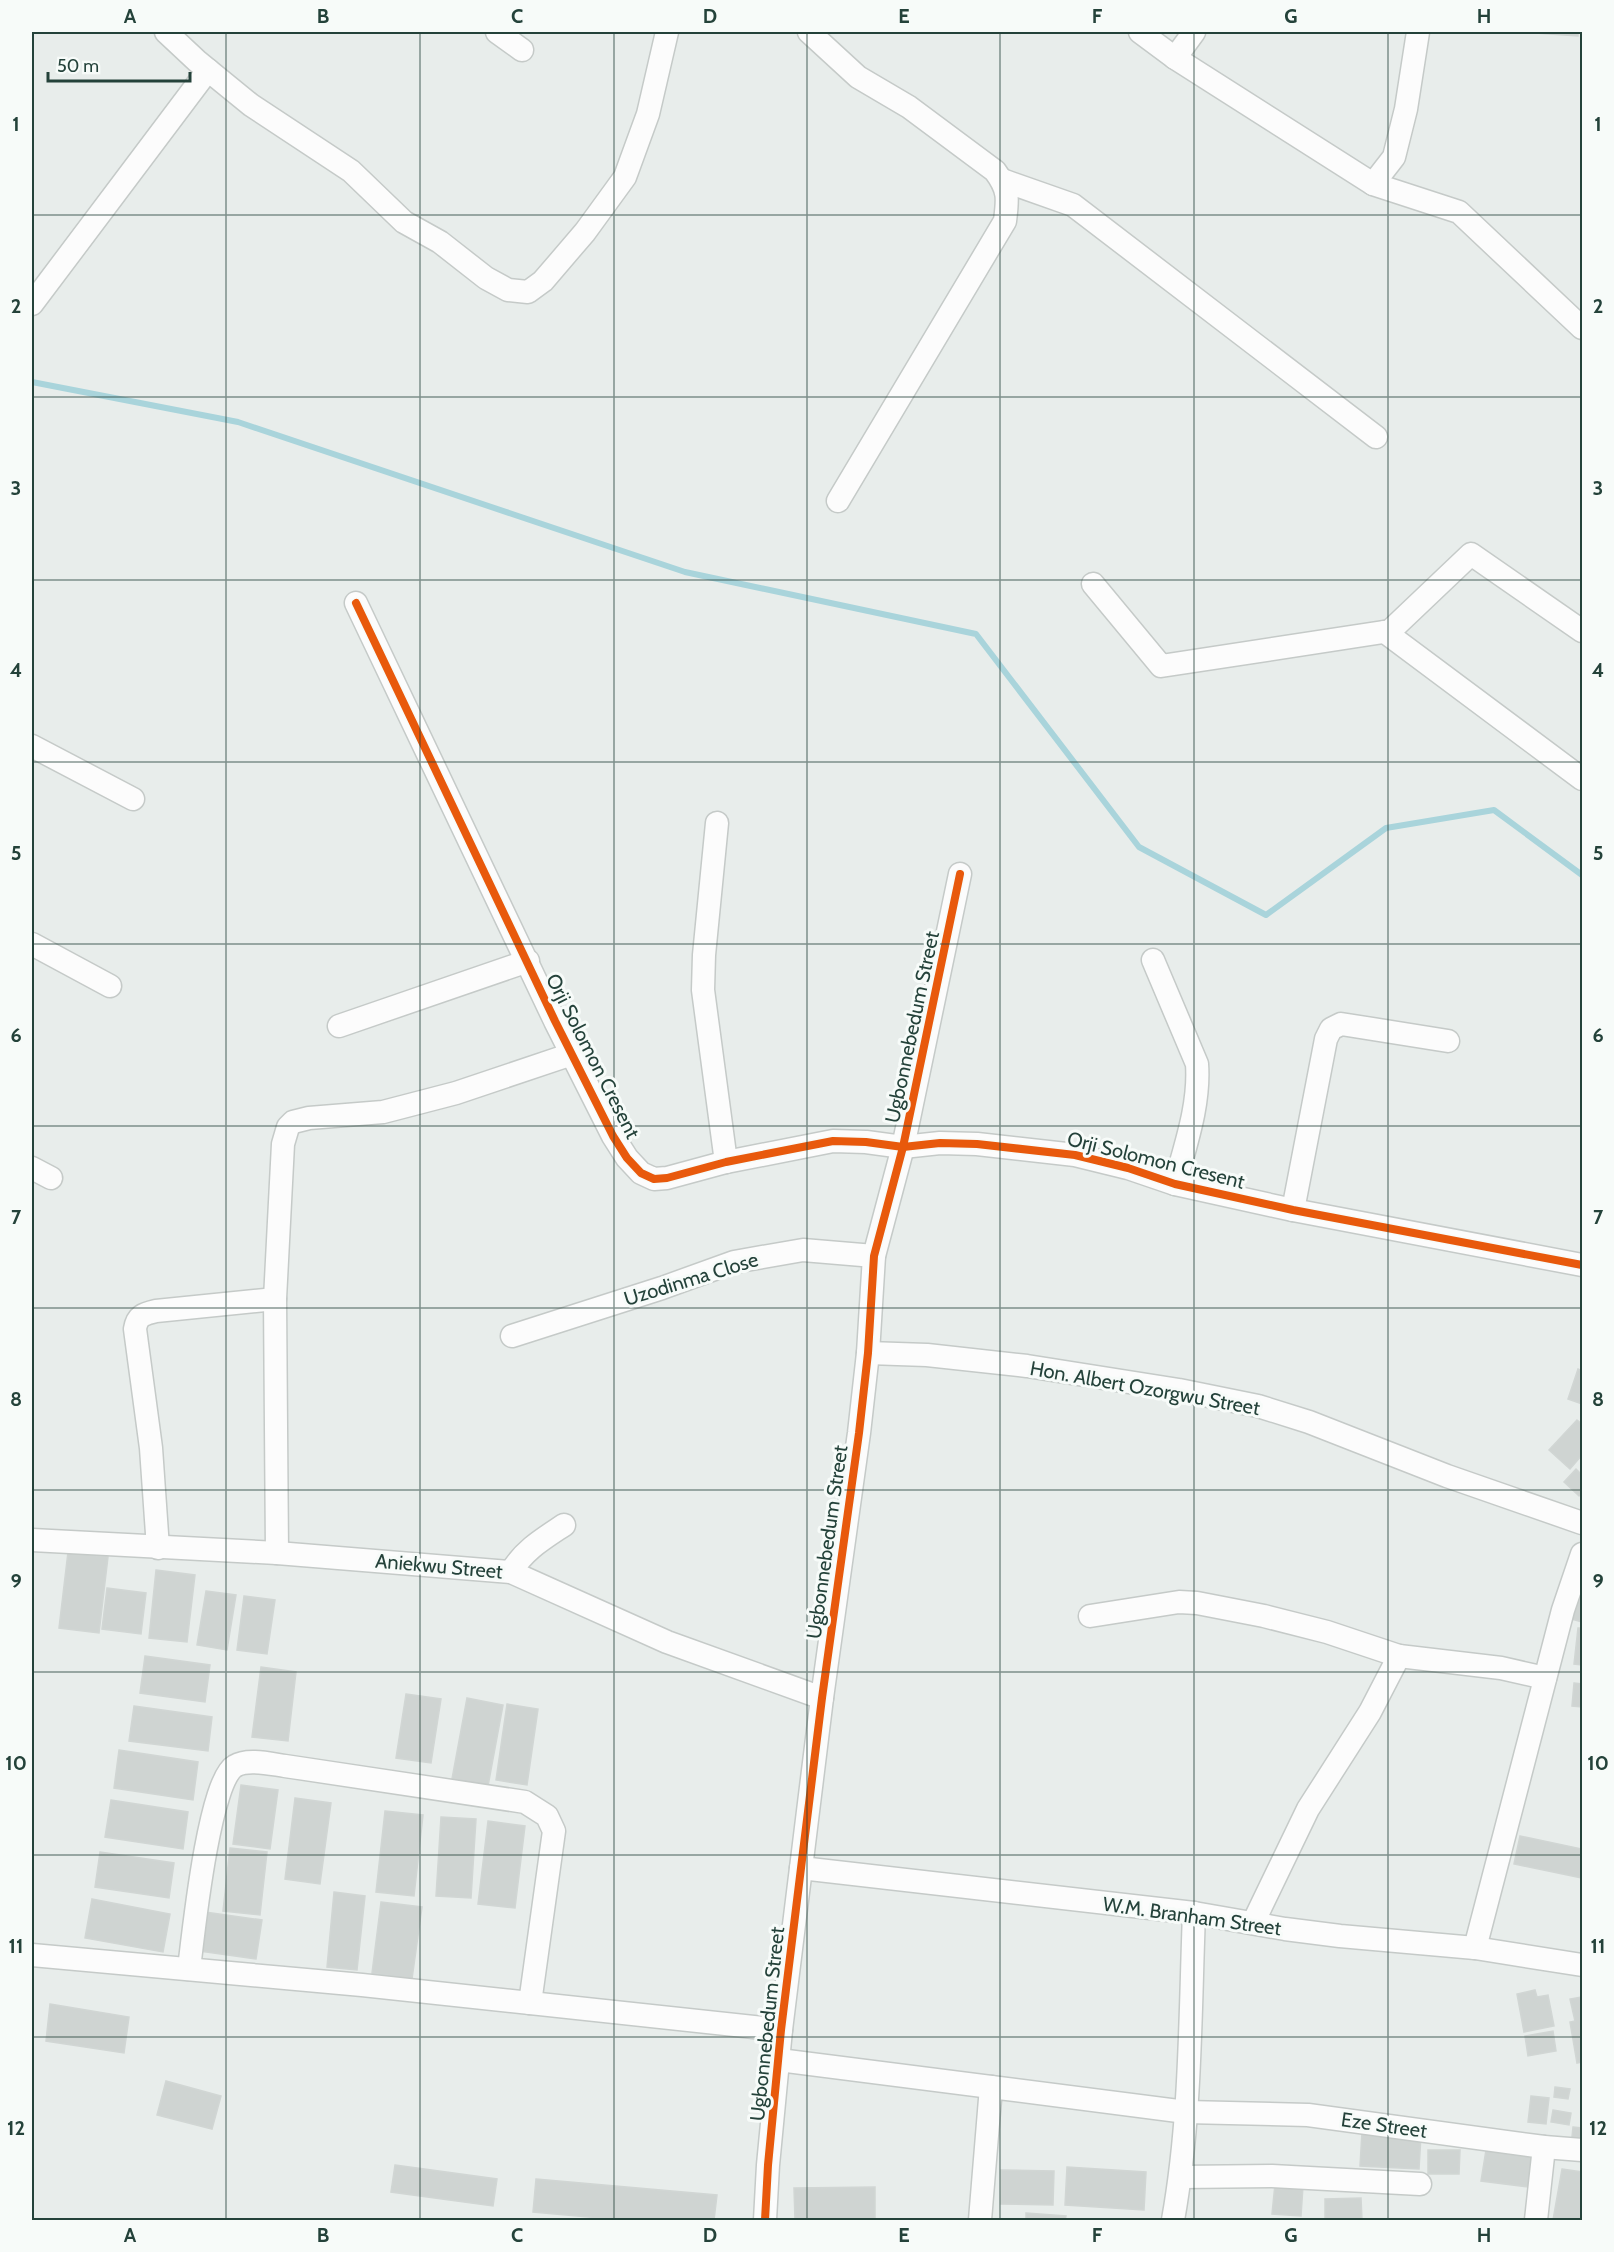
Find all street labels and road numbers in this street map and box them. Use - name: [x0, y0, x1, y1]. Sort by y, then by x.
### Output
- street label: Ugbonnebedum Street: [880, 929, 944, 1125]
- street label: Orji Solomon Cresent: [541, 970, 645, 1143]
- street label: Orji Solomon Cresent: [1065, 1126, 1247, 1194]
- street label: Uzodinma Close: [621, 1247, 761, 1311]
- street label: Hon. Albert Ozorgwu Street: [1028, 1356, 1262, 1420]
- street label: Ugbonnebedum Street: [802, 1443, 853, 1640]
- street label: Aniekwu Street: [374, 1548, 504, 1584]
- street label: W.M. Branham Street: [1101, 1892, 1283, 1940]
- street label: Ugbonnebedum Street: [745, 1925, 789, 2122]
- street label: Eze Street: [1340, 2107, 1429, 2143]

